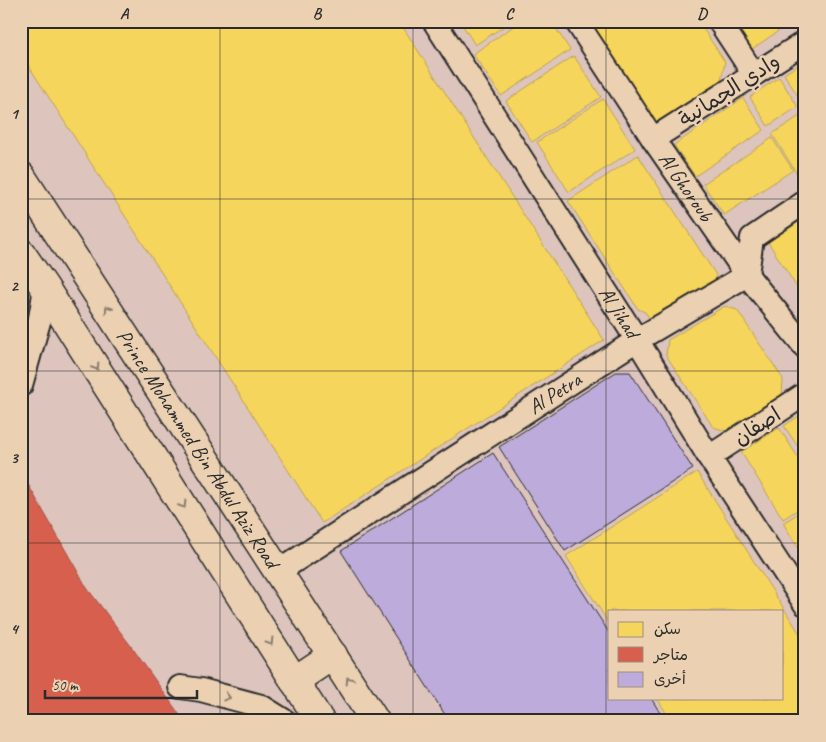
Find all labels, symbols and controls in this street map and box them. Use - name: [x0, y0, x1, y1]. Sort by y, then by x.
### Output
- text: A: [120, 4, 130, 24]
- text: B: [313, 4, 323, 24]
- text: C: [505, 4, 515, 24]
- text: D: [697, 4, 708, 24]
- street label: وادي الجمانية: [674, 48, 785, 134]
- text: 1: [10, 104, 19, 124]
- street label: Al Ghoroub: [653, 147, 720, 228]
- text: 2: [10, 276, 19, 296]
- street label: Al Jihad: [593, 281, 647, 345]
- one-way arrow: [105, 305, 114, 314]
- street label: Prince Mohammed Bin Abdul Aziz Road: [111, 324, 287, 576]
- one-way arrow: [89, 362, 99, 371]
- street label: Al Petra: [523, 366, 587, 420]
- street label: اصفان: [728, 401, 786, 451]
- text: 3: [10, 448, 19, 468]
- one-way arrow: [176, 499, 186, 508]
- legend: [608, 610, 784, 700]
- text: 4: [10, 619, 19, 639]
- text: سكن: [654, 620, 681, 639]
- one-way arrow: [264, 636, 273, 645]
- text: متاجر: [652, 646, 688, 665]
- scale bar: [45, 667, 198, 699]
- text: أخرى: [654, 670, 686, 689]
- text: 50 m: [52, 676, 79, 695]
- one-way arrow: [346, 676, 355, 685]
- one-way arrow: [223, 692, 231, 702]

